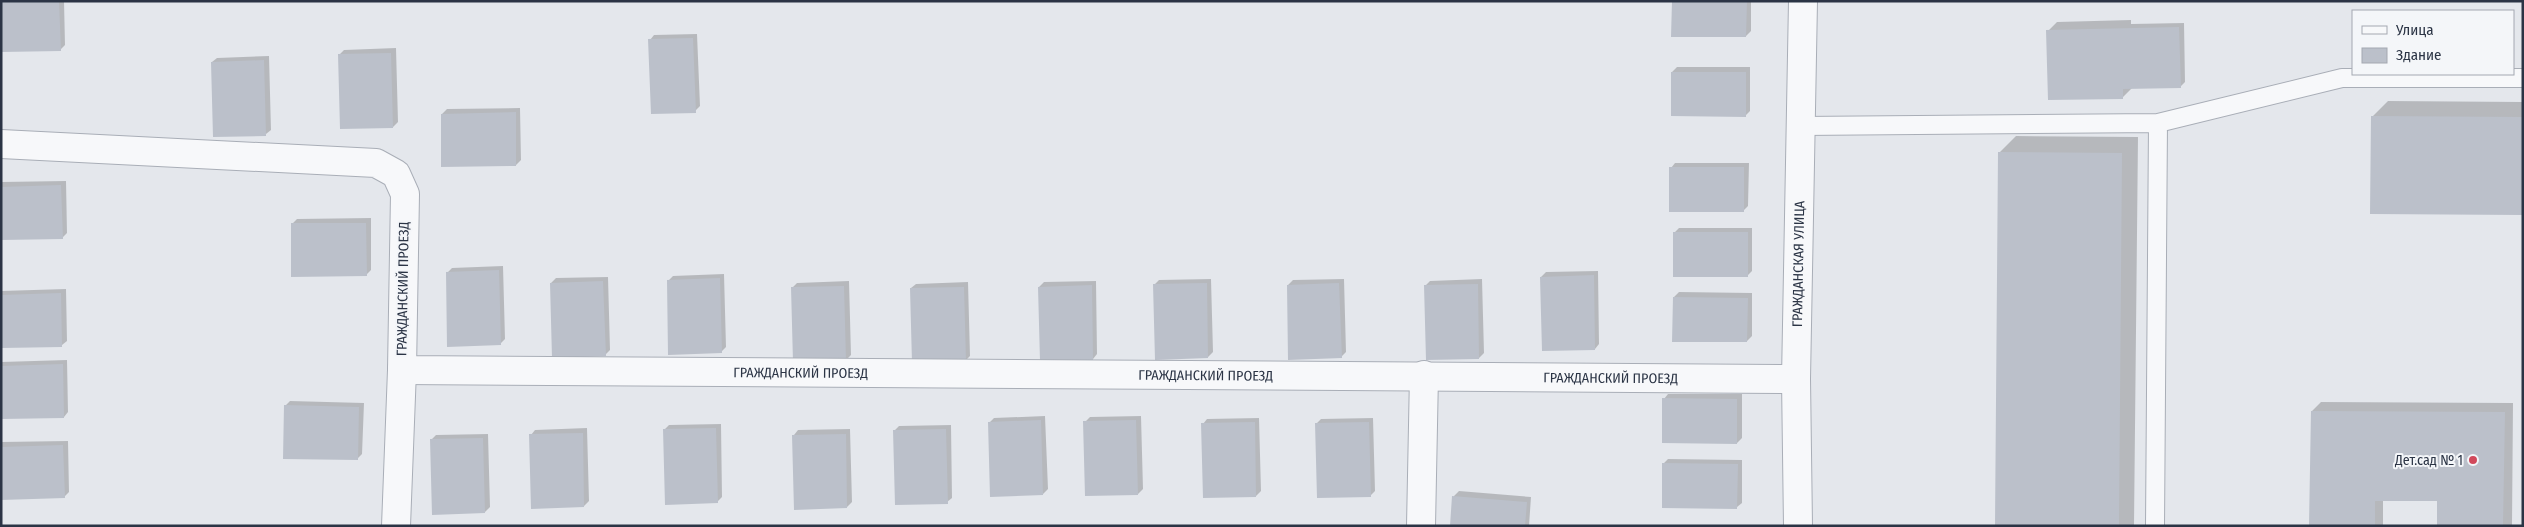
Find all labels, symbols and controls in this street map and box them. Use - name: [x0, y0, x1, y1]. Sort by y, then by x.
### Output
- legend: [2352, 10, 2514, 75]
- text: Улица: [2395, 21, 2434, 39]
- text: Здание: [2396, 46, 2442, 64]
- street label: ГРАЖДАНСКАЯ УЛИЦА: [1788, 200, 1808, 327]
- street label: ГРАЖДАНСКИЙ ПРОЕЗД: [393, 221, 413, 356]
- street label: ГРАЖДАНСКИЙ ПРОЕЗД: [733, 364, 868, 382]
- street label: ГРАЖДАНСКИЙ ПРОЕЗД: [1138, 366, 1273, 384]
- street label: ГРАЖДАНСКИЙ ПРОЕЗД: [1543, 369, 1678, 387]
- place label: Дет.сад № 1: [2394, 452, 2463, 469]
- marker: Дет.сад № 1: [2467, 454, 2479, 466]

